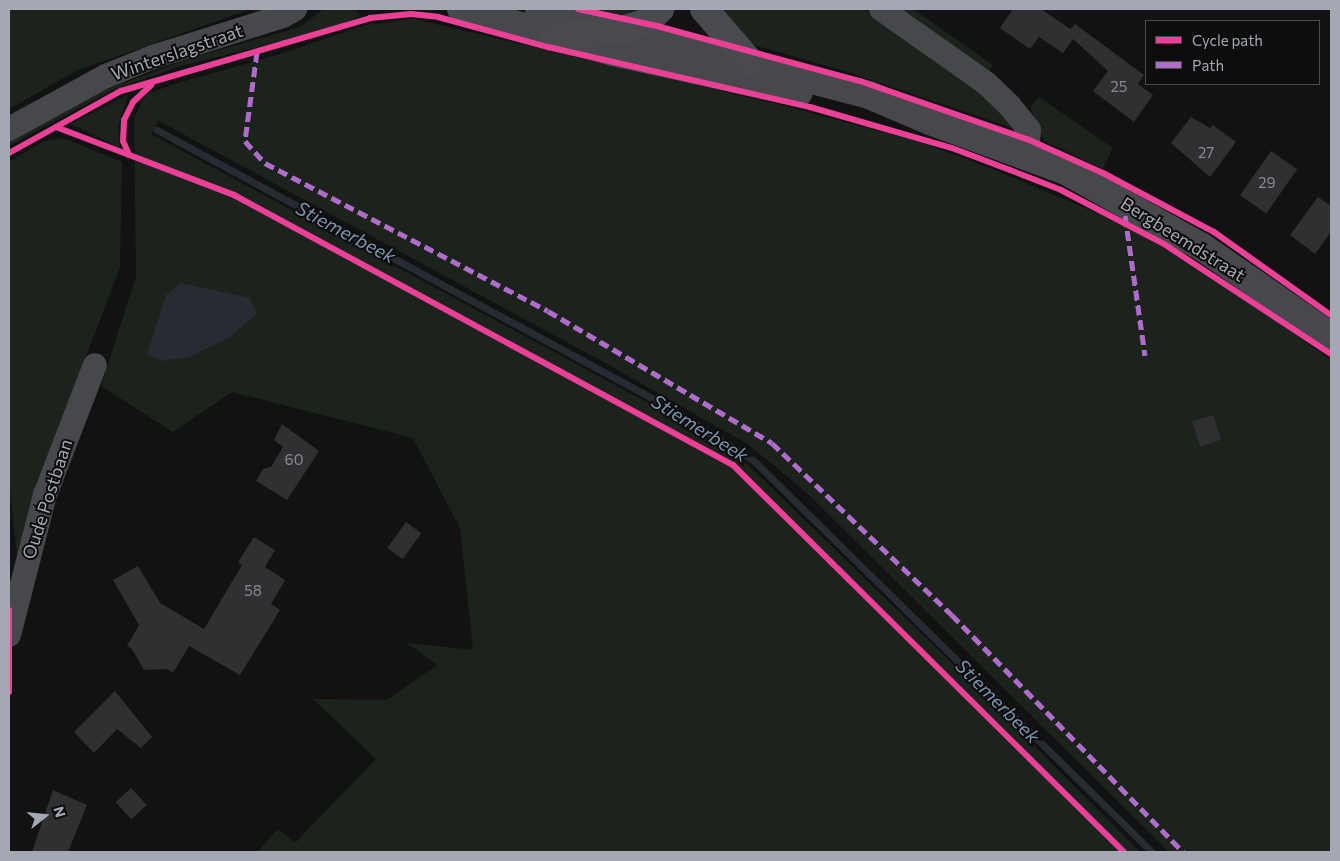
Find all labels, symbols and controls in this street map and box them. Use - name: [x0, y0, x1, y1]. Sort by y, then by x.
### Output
- street label: Winterslagstraat: [108, 19, 246, 85]
- legend: [1145, 20, 1320, 85]
- text: Cycle path: [1192, 31, 1263, 49]
- text: Path: [1192, 56, 1224, 74]
- house number: 25: [1111, 78, 1127, 96]
- house number: 27: [1198, 144, 1214, 162]
- house number: 29: [1258, 174, 1276, 192]
- street label: Bergbeemdstraat: [1117, 192, 1249, 286]
- water label: Stiemerbeek: [292, 196, 400, 268]
- water label: Stiemerbeek: [648, 389, 752, 467]
- street label: Oude Postbaan: [17, 436, 77, 562]
- house number: 60: [285, 451, 303, 469]
- house number: 58: [244, 582, 262, 600]
- water label: Stiemerbeek: [951, 654, 1045, 748]
- north arrow: [20, 791, 70, 841]
- text: N: [50, 804, 70, 819]

